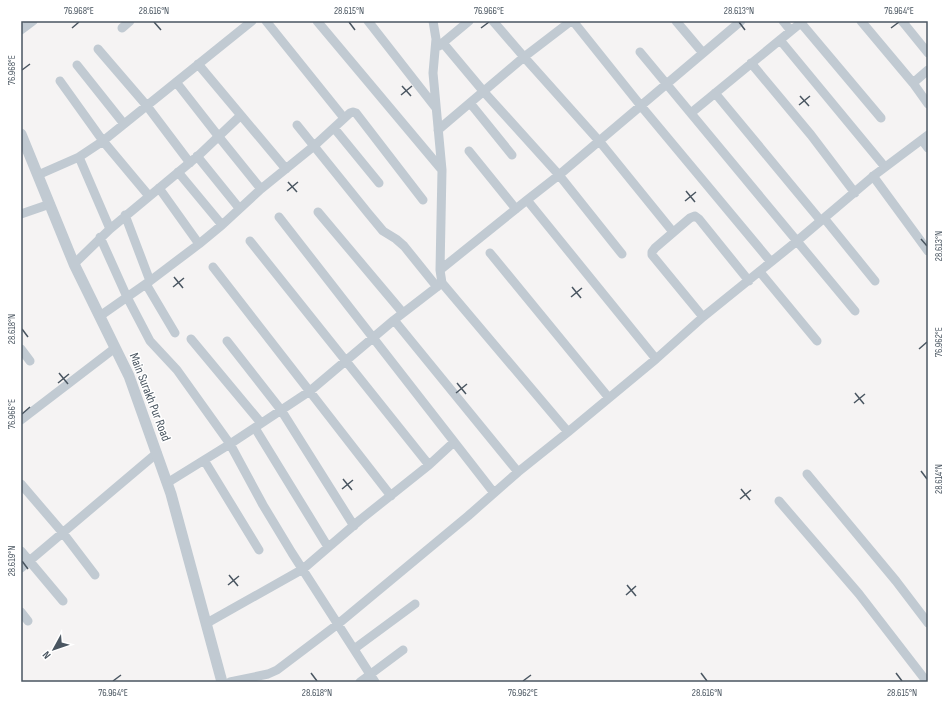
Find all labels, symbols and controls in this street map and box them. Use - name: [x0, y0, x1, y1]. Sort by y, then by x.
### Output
- text: 76.968°E: [64, 5, 94, 17]
- text: 28.616°N: [139, 5, 169, 17]
- text: 28.615°N: [334, 5, 364, 17]
- text: 76.966°E: [474, 5, 504, 17]
- text: 28.613°N: [724, 5, 754, 17]
- text: 76.964°E: [884, 5, 914, 17]
- text: 76.968°E: [6, 55, 18, 85]
- text: 28.613°N: [933, 231, 945, 261]
- text: 28.618°N: [6, 314, 18, 344]
- text: 76.962°E: [933, 327, 945, 357]
- street label: Main Surakh Pur Road: [126, 351, 174, 443]
- text: 76.966°E: [6, 399, 18, 429]
- text: 28.614°N: [933, 464, 945, 494]
- text: 28.619°N: [6, 546, 18, 576]
- north arrow: [34, 629, 74, 669]
- text: N: [40, 649, 54, 662]
- text: 76.964°E: [98, 687, 128, 699]
- text: 28.618°N: [302, 687, 332, 699]
- text: 76.962°E: [508, 687, 538, 699]
- text: 28.616°N: [692, 687, 722, 699]
- text: 28.615°N: [887, 687, 917, 699]

